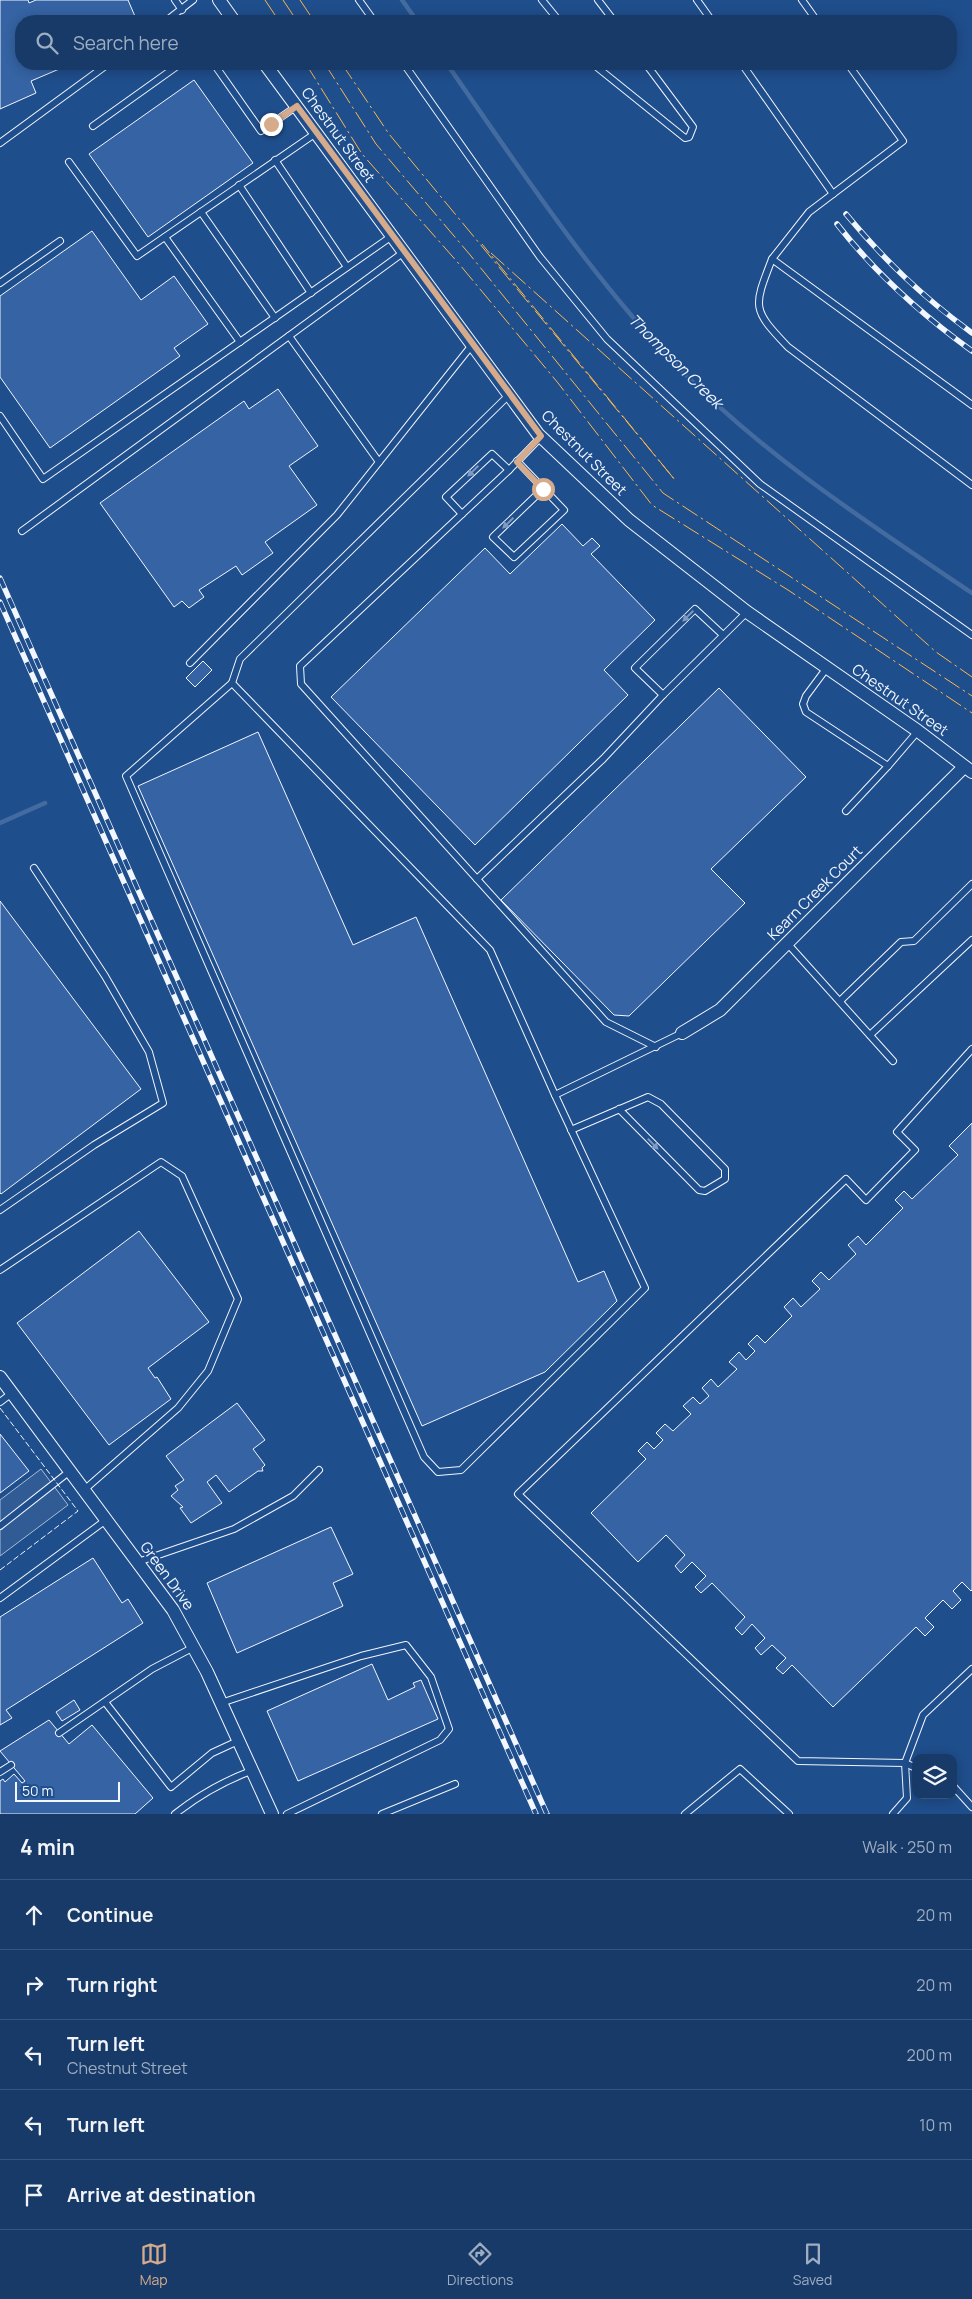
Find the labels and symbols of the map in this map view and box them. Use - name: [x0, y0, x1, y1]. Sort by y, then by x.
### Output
- street label: Chestnut Street: [297, 83, 380, 187]
- route end: [260, 113, 283, 136]
- water label: Thompson Creek: [624, 309, 730, 415]
- street label: Chestnut Street: [537, 405, 632, 500]
- one-way arrow: [468, 465, 480, 477]
- route start: [532, 478, 555, 501]
- one-way arrow: [502, 517, 514, 529]
- one-way arrow: [682, 610, 694, 622]
- street label: Chestnut Street: [848, 659, 953, 741]
- street label: Kearn Creek Court: [763, 841, 867, 945]
- one-way arrow: [647, 1138, 659, 1150]
- street label: Green Drive: [135, 1537, 200, 1614]
- scale bar: [15, 1779, 120, 1802]

